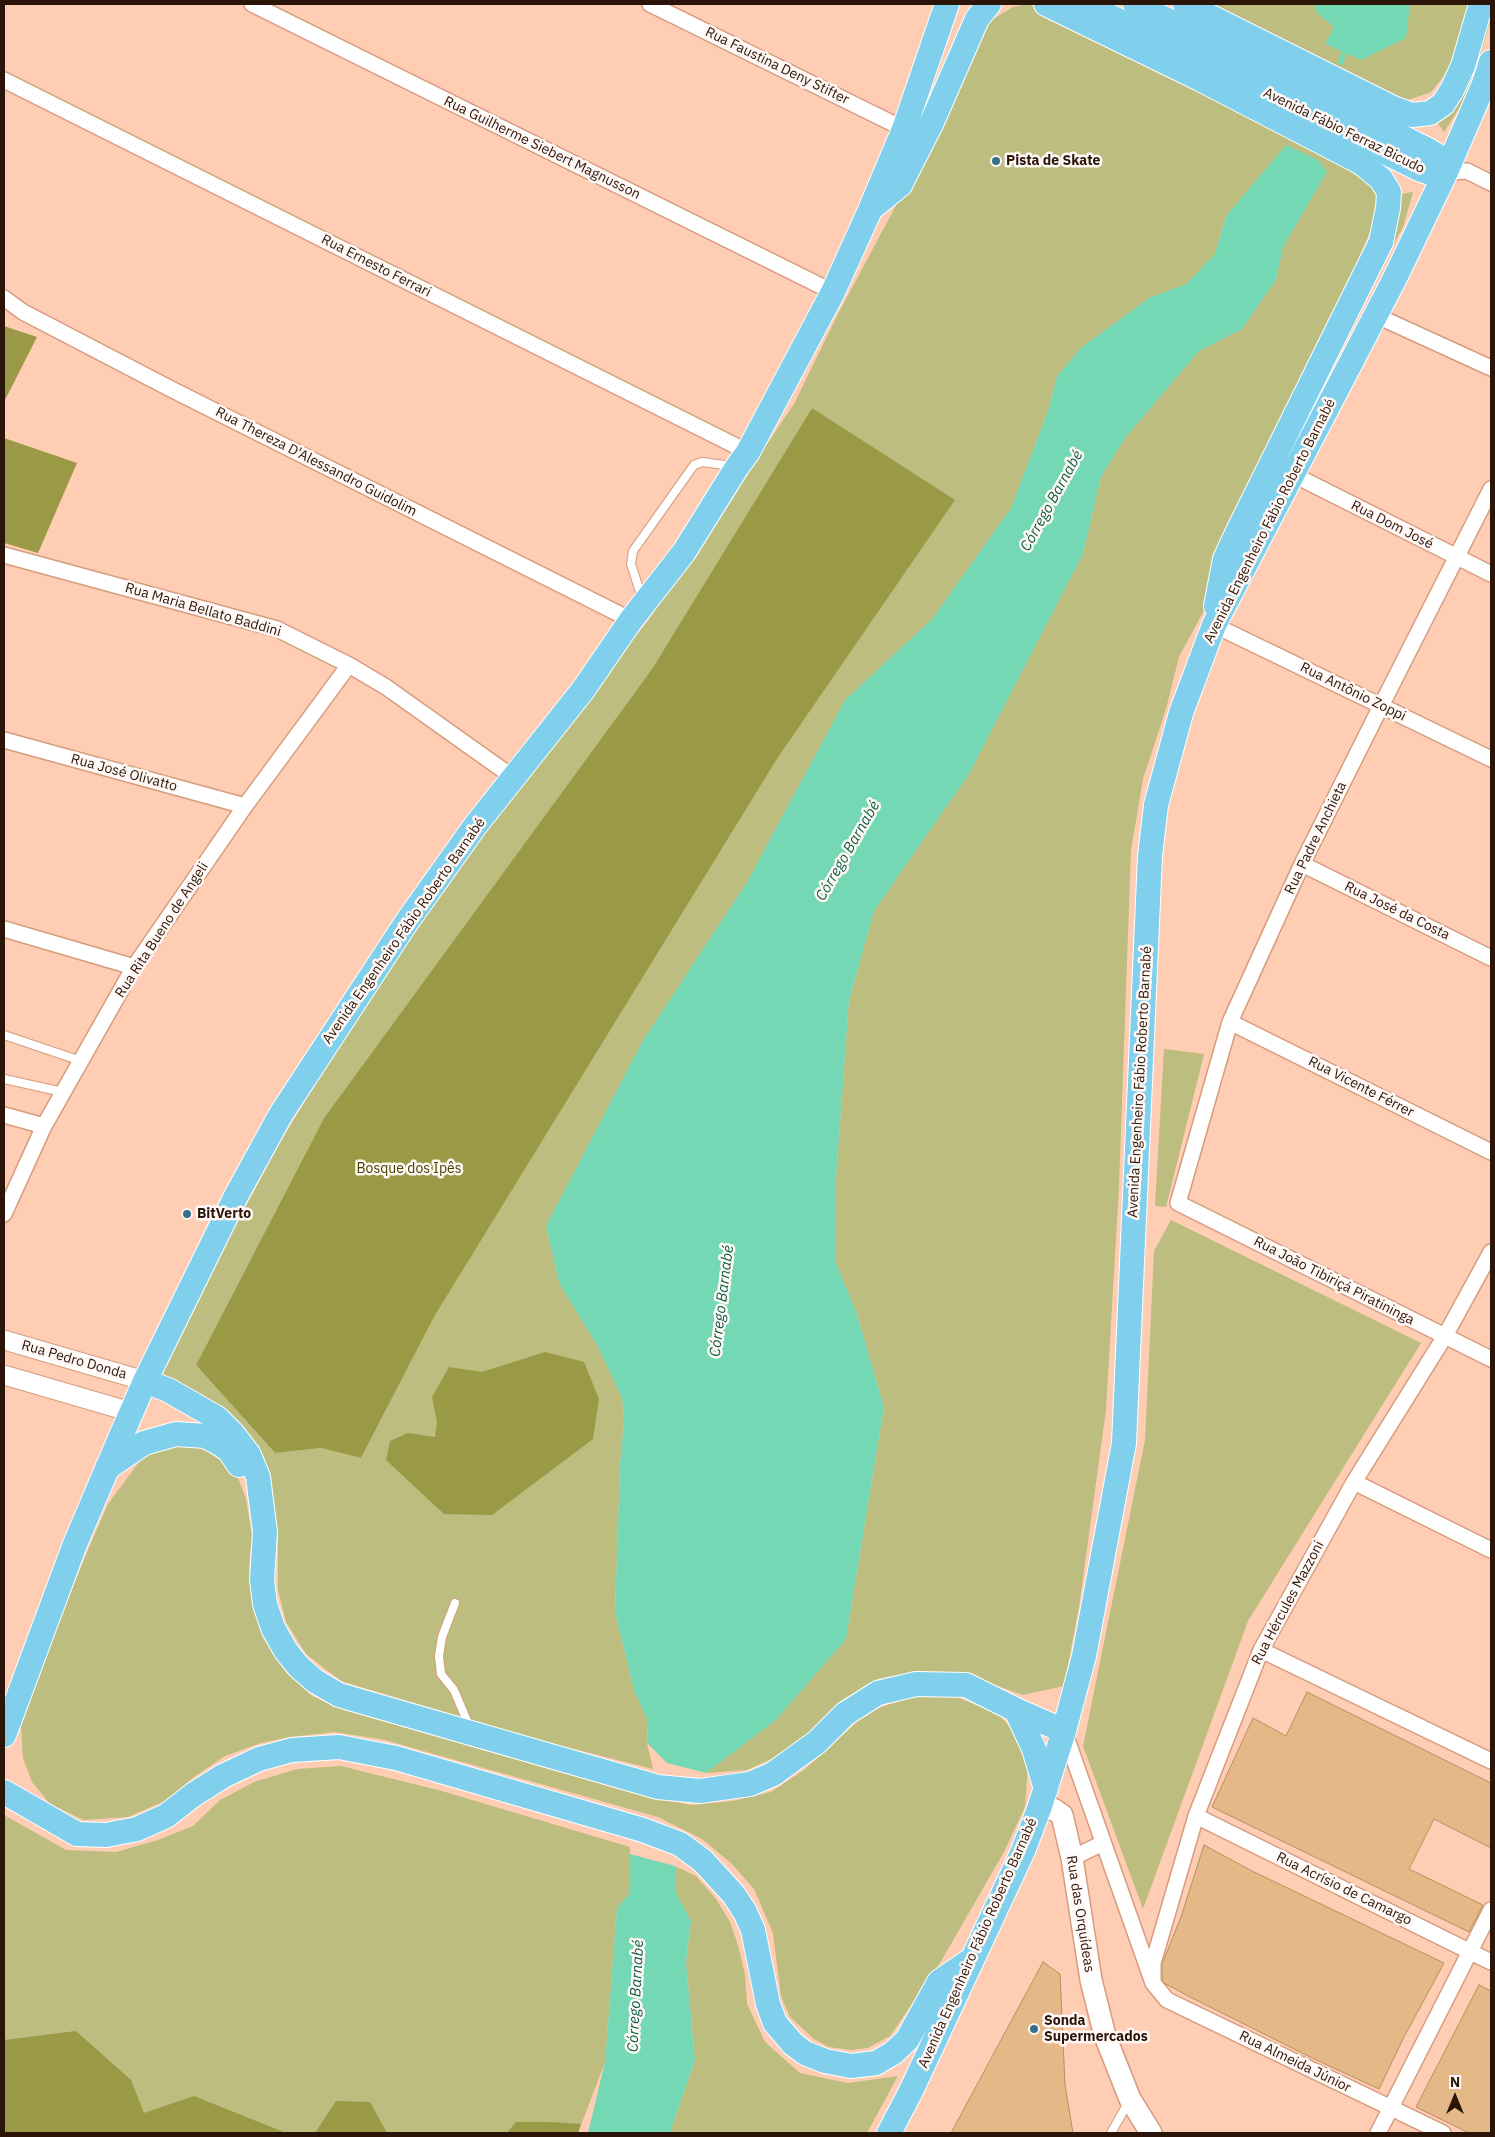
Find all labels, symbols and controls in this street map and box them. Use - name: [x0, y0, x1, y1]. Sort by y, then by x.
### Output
- street label: Rua Faustina Deny Stifter: [702, 24, 852, 108]
- street label: Avenida Fábio Ferraz Bicudo: [1261, 85, 1427, 177]
- street label: Rua Guilherme Siebert Magnusson: [441, 93, 643, 203]
- place label: Pista de Skate: [1006, 153, 1100, 169]
- marker: Pista de Skate: [990, 155, 1002, 167]
- street label: Rua Ernesto Ferrari: [318, 231, 434, 301]
- street label: Avenida Engenheiro Fábio Roberto Barnabé: [1201, 396, 1339, 646]
- street label: Rua Thereza D'Alessandro Guidolim: [213, 404, 419, 520]
- water label: Córrego Barnabé: [1017, 448, 1087, 554]
- street label: Rua Dom José: [1348, 497, 1436, 553]
- street label: Rua Maria Bellato Baddini: [123, 580, 283, 640]
- street label: Rua Antônio Zoppi: [1297, 659, 1409, 725]
- street label: Rua José Olivatto: [69, 751, 179, 795]
- street label: Rua Padre Anchieta: [1281, 779, 1351, 897]
- water label: Córrego Barnabé: [812, 798, 884, 904]
- street label: Avenida Engenheiro Fábio Roberto Barnabé: [319, 815, 489, 1047]
- street label: Rua Rita Bueno de Angeli: [112, 859, 212, 1001]
- street label: Rua José da Costa: [1342, 878, 1452, 944]
- street label: Avenida Engenheiro Fábio Roberto Barnabé: [1124, 946, 1156, 1218]
- street label: Rua Vicente Férrer: [1305, 1053, 1417, 1121]
- park label: Bosque dos Ipês: [356, 1161, 462, 1177]
- place label: BitVerto: [197, 1206, 251, 1222]
- marker: BitVerto: [181, 1208, 193, 1220]
- street label: Rua João Tibiriçá Piratininga: [1251, 1233, 1417, 1329]
- water label: Córrego Barnabé: [706, 1244, 738, 1358]
- street label: Rua Pedro Donda: [19, 1337, 129, 1383]
- street label: Rua Hércules Mazzoni: [1248, 1538, 1328, 1668]
- street label: Avenida Engenheiro Fábio Roberto Barnabé: [915, 1815, 1041, 2071]
- street label: Rua Acrísio de Camargo: [1273, 1849, 1415, 1929]
- street label: Rua das Orquídeas: [1062, 1854, 1098, 1974]
- water label: Córrego Barnabé: [624, 1940, 648, 2052]
- place label: Sonda Supermercados: [1044, 2013, 1148, 2045]
- marker: Sonda Supermercados: [1028, 2023, 1040, 2035]
- street label: Rua Almeida Júnior: [1236, 2028, 1354, 2096]
- north arrow: [1430, 2072, 1480, 2122]
- text: N: [1450, 2073, 1460, 2091]

